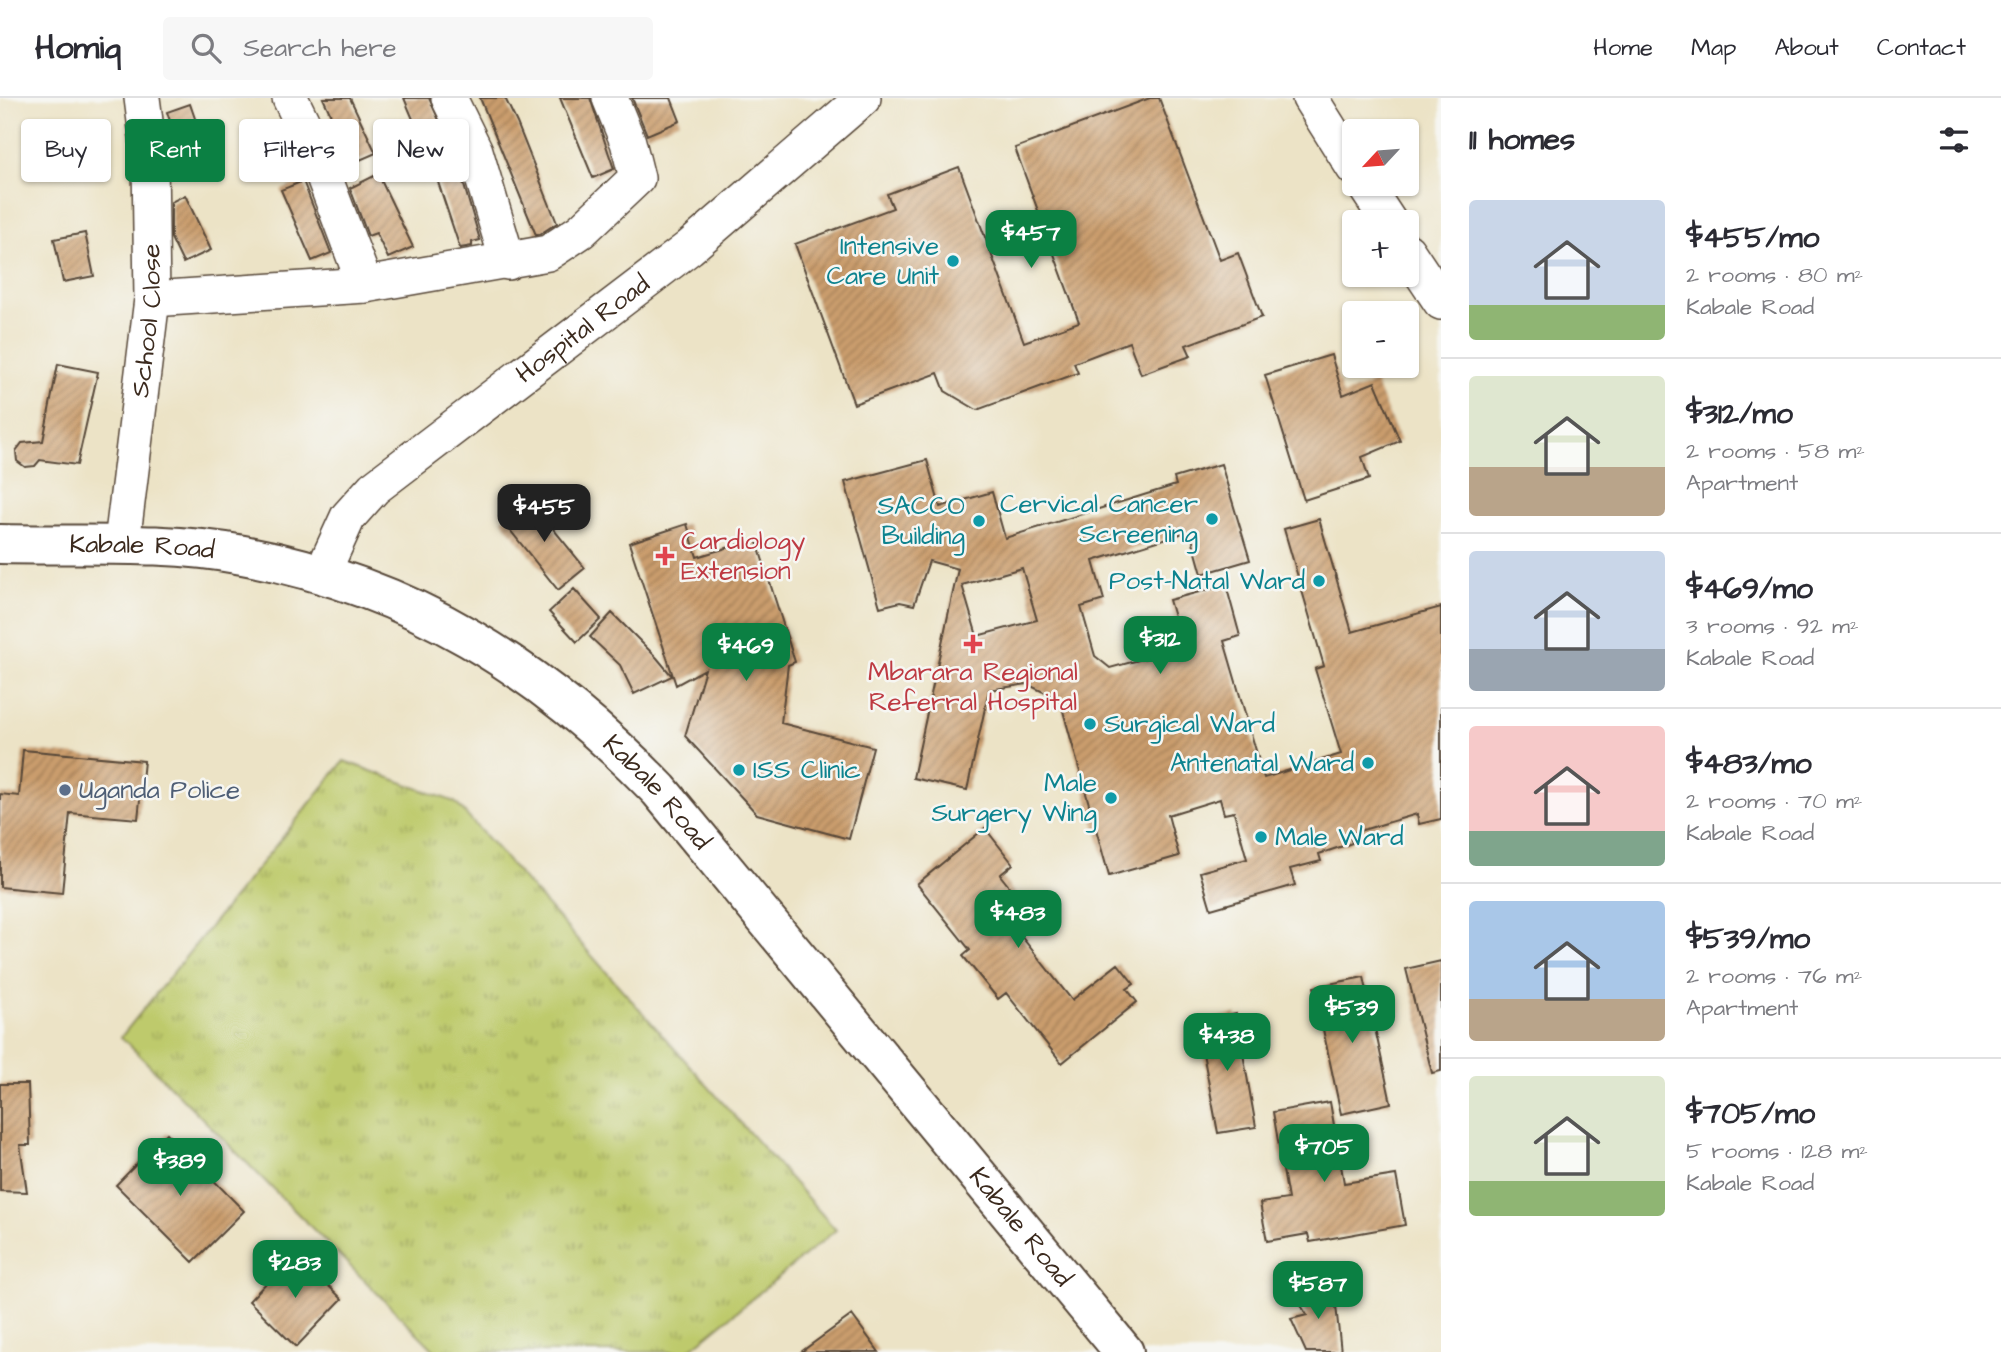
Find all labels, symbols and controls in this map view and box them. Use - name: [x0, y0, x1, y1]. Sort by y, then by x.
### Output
- search box: [163, 17, 653, 80]
- text: Homiq: [35, 25, 121, 71]
- icon: search: [187, 29, 225, 67]
- text: Search here: [243, 30, 397, 66]
- text: Home: [1593, 31, 1653, 65]
- text: Map: [1691, 31, 1736, 65]
- text: About: [1774, 31, 1839, 65]
- text: Contact: [1877, 31, 1966, 65]
- chip: Buy: [21, 119, 111, 182]
- chip: Rent: [125, 119, 225, 182]
- chip: Filters: [239, 119, 359, 182]
- chip: New: [373, 119, 469, 182]
- north arrow: [1342, 119, 1419, 196]
- map controls: [1342, 119, 1419, 378]
- text: 11 homes: [1469, 119, 1575, 161]
- icon: filters: [1935, 121, 1973, 159]
- button: +: [1342, 210, 1419, 287]
- pin: $457: [990, 211, 1072, 270]
- text: $457: [1002, 217, 1060, 249]
- text: $455/mo: [1686, 217, 1819, 259]
- place label: Intensive Care Unit: [826, 228, 939, 294]
- icon: home: [1525, 228, 1609, 312]
- street label: School Close: [122, 244, 170, 399]
- marker: Intensive Care Unit: [945, 253, 961, 269]
- text: 2 rooms · 80 m²: [1686, 259, 1863, 291]
- street label: Hospital Road: [508, 266, 657, 392]
- text: Kabale Road: [1686, 291, 1814, 323]
- button: −: [1342, 301, 1419, 378]
- text: $312/mo: [1686, 393, 1793, 435]
- icon: home: [1525, 404, 1609, 488]
- text: 2 rooms · 58 m²: [1686, 435, 1865, 467]
- text: Apartment: [1686, 467, 1798, 499]
- pin: $455: [503, 484, 585, 544]
- place label: Cervical Cancer Screening: [1000, 486, 1198, 554]
- place label: SACCO Building: [877, 488, 965, 556]
- text: $455: [513, 491, 575, 523]
- marker: Cervical Cancer Screening: [1204, 511, 1220, 527]
- marker: SACCO Building: [971, 513, 987, 529]
- place label: Cardiology Extension: [681, 523, 805, 589]
- street label: Kabale Road: [69, 526, 216, 568]
- marker: Cardiology Extension: [655, 546, 675, 566]
- place label: Post-Natal Ward: [1109, 563, 1305, 599]
- text: $469/mo: [1686, 568, 1813, 610]
- marker: Post-Natal Ward: [1311, 573, 1327, 589]
- icon: home: [1525, 579, 1609, 663]
- text: 3 rooms · 92 m²: [1686, 610, 1859, 642]
- pin: $312: [1119, 616, 1201, 676]
- text: $312: [1140, 623, 1180, 655]
- pin: $469: [705, 624, 787, 683]
- text: $469: [718, 630, 774, 662]
- marker: Mbarara Regional Referral Hospital: [963, 634, 983, 654]
- text: Kabale Road: [1686, 642, 1814, 674]
- place label: Mbarara Regional Referral Hospital: [868, 654, 1078, 720]
- place label: Surgical Ward: [1104, 706, 1275, 744]
- marker: Surgical Ward: [1082, 716, 1098, 732]
- street label: Kabale Road: [595, 726, 719, 858]
- text: $483/mo: [1686, 743, 1812, 785]
- place label: Antenatal Ward: [1170, 745, 1354, 781]
- place label: ISS Clinic: [753, 752, 861, 788]
- icon: home: [1525, 754, 1609, 838]
- marker: Antenatal Ward: [1360, 755, 1376, 771]
- marker: ISS Clinic: [731, 762, 747, 778]
- place label: Male Surgery Wing: [931, 765, 1097, 833]
- place label: Uganda Police: [79, 772, 240, 810]
- marker: Uganda Police: [57, 782, 73, 798]
- text: 2 rooms · 70 m²: [1686, 785, 1862, 817]
- marker: Male Surgery Wing: [1103, 790, 1119, 806]
- text: Kabale Road: [1686, 817, 1814, 849]
- place label: Male Ward: [1275, 819, 1404, 855]
- marker: Male Ward: [1253, 829, 1269, 845]
- pin: $483: [977, 890, 1059, 950]
- text: $483: [990, 897, 1046, 929]
- text: $539/mo: [1686, 918, 1810, 960]
- icon: home: [1525, 929, 1609, 1013]
- text: 2 rooms · 76 m²: [1686, 960, 1862, 992]
- pin: $539: [1311, 986, 1393, 1045]
- text: $539: [1325, 992, 1379, 1024]
- text: Apartment: [1686, 992, 1798, 1024]
- pin: $438: [1186, 1014, 1268, 1073]
- text: $438: [1199, 1020, 1255, 1052]
- text: $705/mo: [1686, 1093, 1815, 1135]
- icon: home: [1525, 1104, 1609, 1188]
- pin: $705: [1283, 1124, 1365, 1184]
- text: $705: [1295, 1131, 1353, 1163]
- text: 5 rooms · 128 m²: [1686, 1135, 1868, 1167]
- pin: $389: [139, 1138, 221, 1198]
- text: $389: [154, 1145, 206, 1177]
- street label: Kabale Road: [961, 1160, 1081, 1295]
- text: Kabale Road: [1686, 1167, 1814, 1199]
- pin: $283: [254, 1240, 336, 1300]
- text: $283: [269, 1247, 321, 1279]
- pin: $587: [1277, 1262, 1359, 1321]
- text: $587: [1289, 1268, 1347, 1300]

